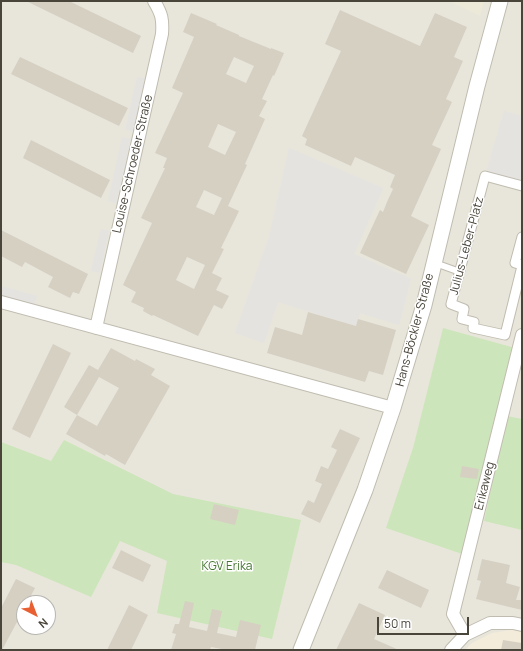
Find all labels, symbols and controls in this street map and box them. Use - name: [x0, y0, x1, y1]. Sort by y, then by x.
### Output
- street label: Louise-Schroeder-Straße: [110, 93, 156, 235]
- street label: Julius-Leber-Platz: [447, 195, 487, 297]
- street label: Hans-Böckler-Straße: [393, 272, 437, 388]
- street label: Erikaweg: [472, 460, 498, 512]
- park label: KGV Erika: [201, 560, 253, 574]
- north arrow: [16, 595, 56, 635]
- scale bar: [379, 609, 471, 635]
- text: N: [36, 615, 52, 632]
- text: 50 m: [384, 615, 411, 632]

